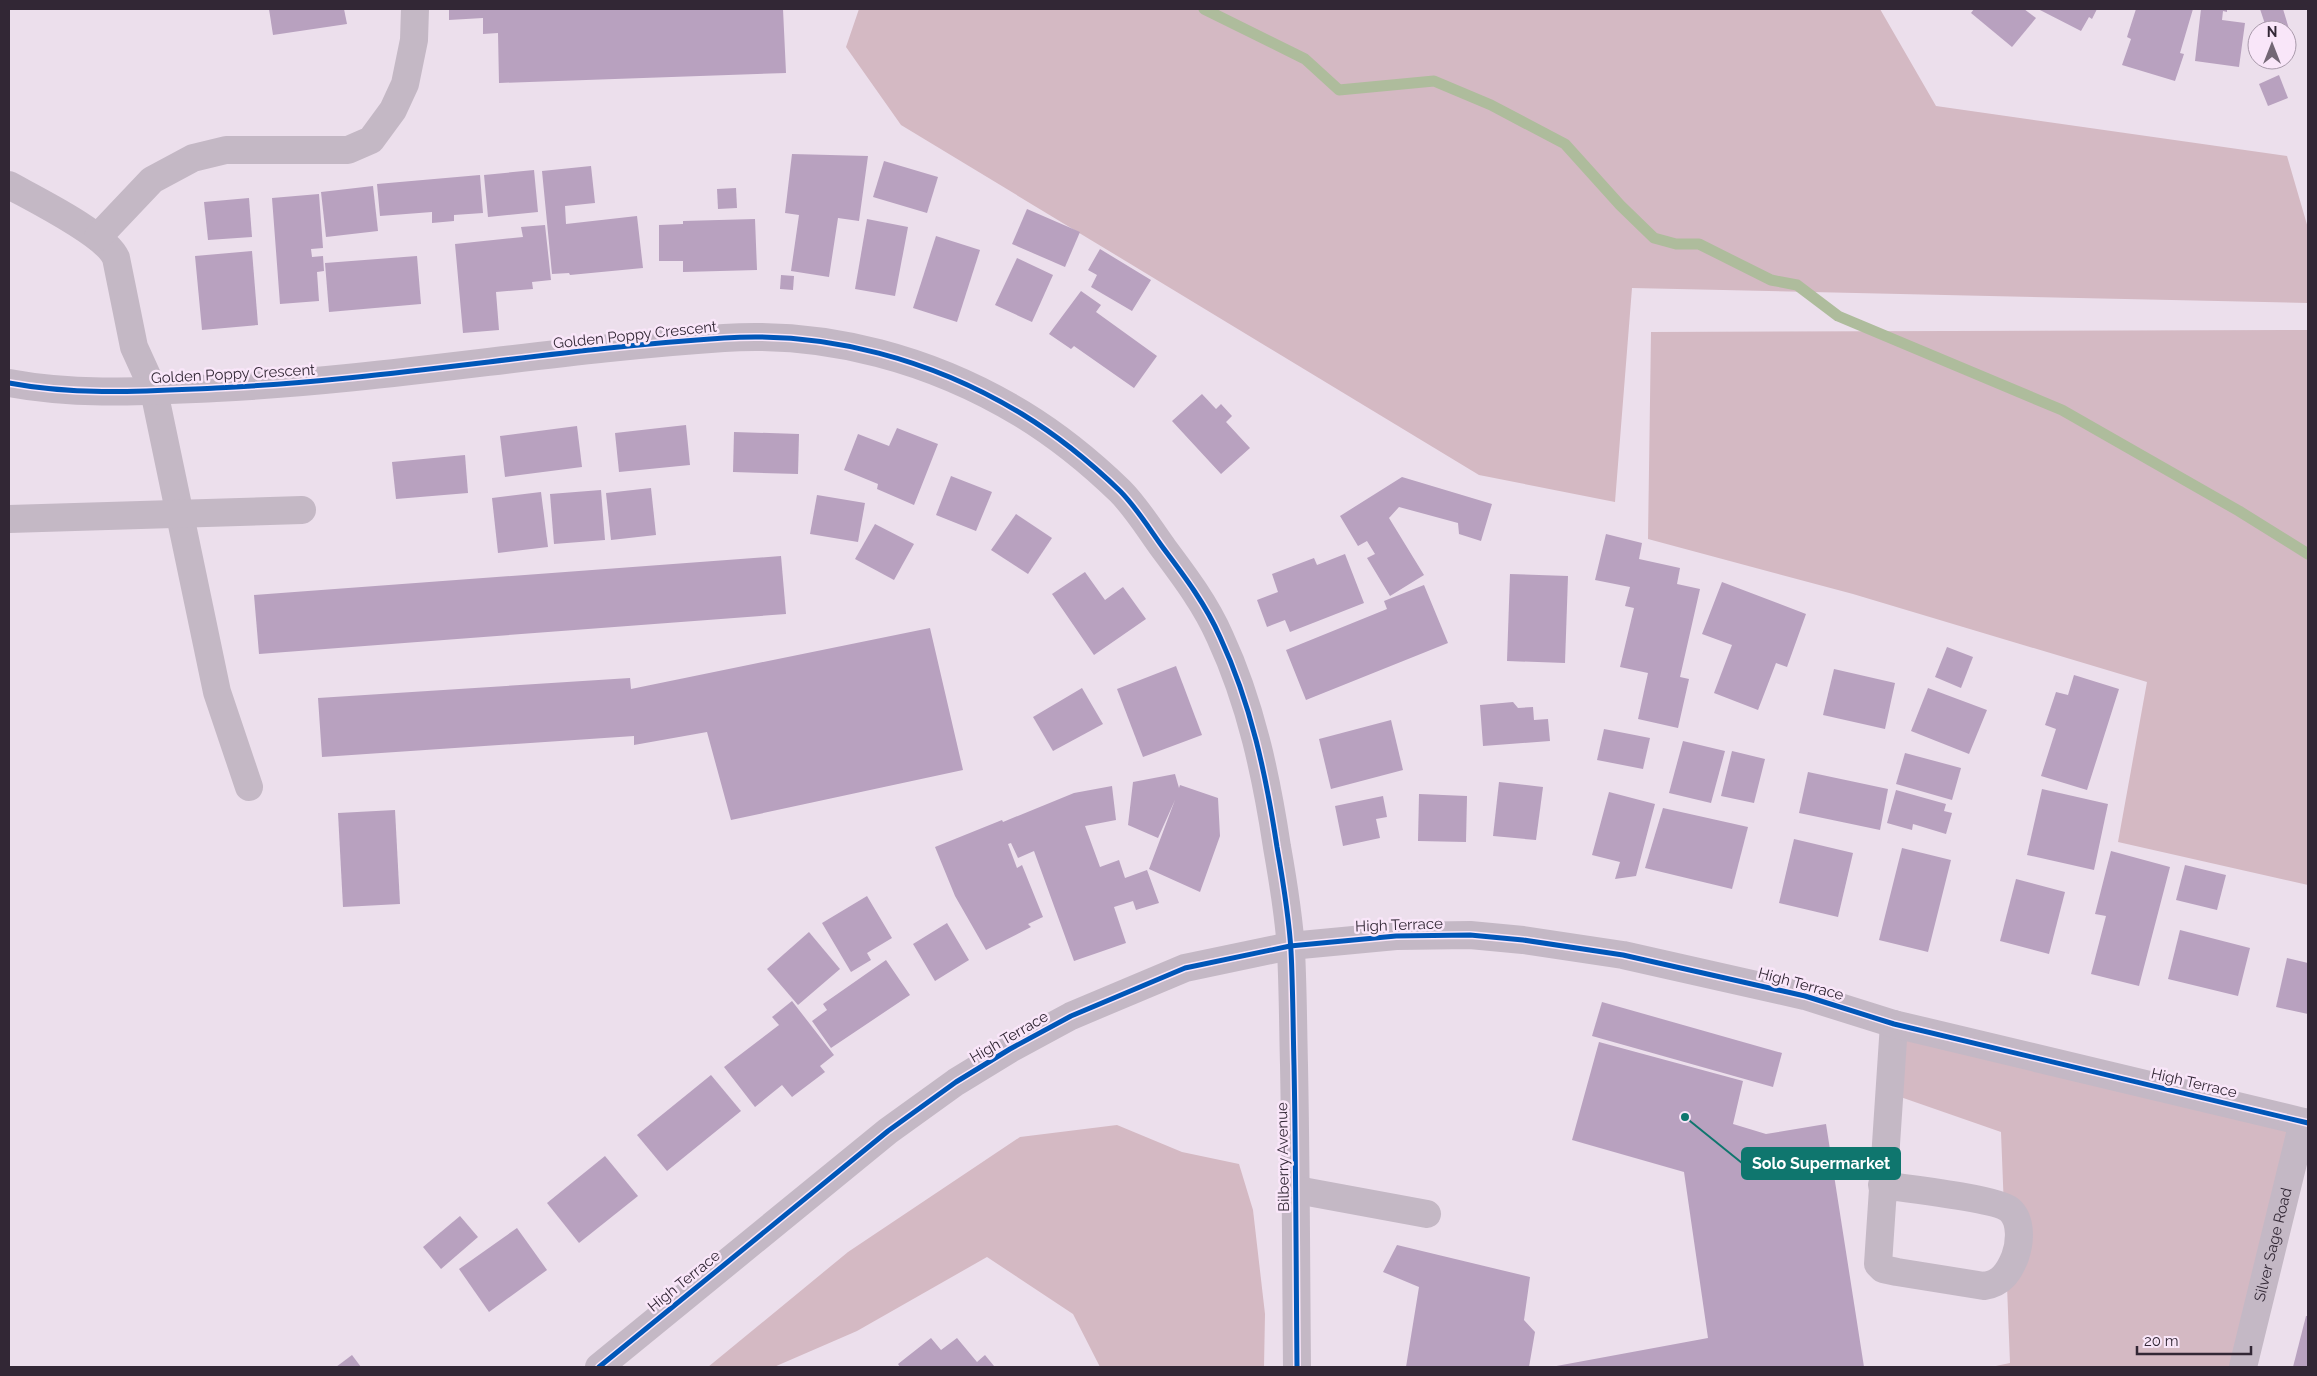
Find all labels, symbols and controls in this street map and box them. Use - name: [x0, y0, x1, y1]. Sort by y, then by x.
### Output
- north arrow: [2247, 20, 2297, 70]
- text: N: [2267, 24, 2277, 40]
- street label: Golden Poppy Crescent: [552, 317, 718, 353]
- street label: Golden Poppy Crescent: [150, 361, 316, 387]
- street label: High Terrace: [1355, 914, 1443, 936]
- street label: High Terrace: [1756, 964, 1846, 1004]
- street label: High Terrace: [967, 1007, 1052, 1067]
- street label: High Terrace: [2149, 1064, 2239, 1102]
- street label: Bilberry Avenue: [1273, 1102, 1293, 1212]
- callout: Solo Supermarket: [1742, 1148, 1900, 1179]
- text: Solo Supermarket: [1752, 1154, 1890, 1173]
- street label: Silver Sage Road: [2250, 1186, 2296, 1303]
- street label: High Terrace: [644, 1246, 724, 1316]
- scale bar: [2137, 1324, 2251, 1356]
- text: 20 m: [2144, 1332, 2179, 1350]

